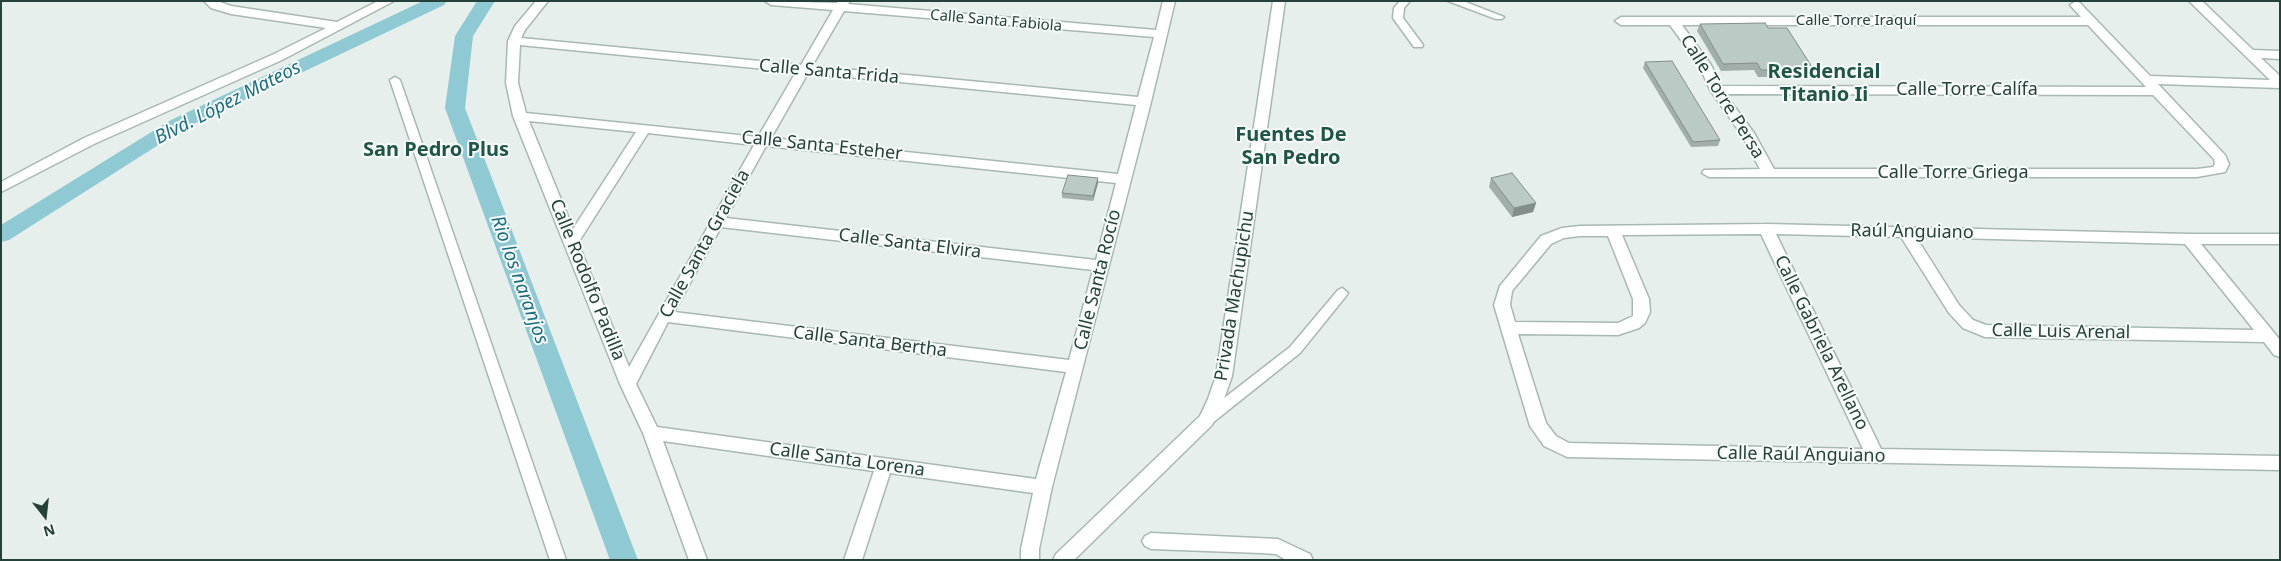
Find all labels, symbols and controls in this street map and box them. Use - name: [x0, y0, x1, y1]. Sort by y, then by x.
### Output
- street label: Calle Santa Fabiola: [929, 6, 1063, 36]
- street label: Calle Torre Iraquí: [1796, 12, 1916, 30]
- street label: Calle Torre Persa: [1675, 31, 1769, 163]
- street label: Calle Santa Frida: [758, 55, 900, 89]
- water label: Blvd. López Mateos: [151, 56, 305, 150]
- district label: Residencial Titanio Ii: [1768, 60, 1880, 107]
- street label: Calle Torre Calífa: [1896, 79, 2038, 101]
- district label: Fuentes De San Pedro: [1235, 123, 1347, 170]
- street label: Calle Santa Esteher: [740, 127, 904, 165]
- district label: San Pedro Plus: [363, 138, 509, 162]
- street label: Calle Torre Griega: [1877, 162, 2029, 184]
- street label: Calle Santa Graciela: [655, 166, 755, 322]
- street label: Calle Rodolfo Padilla: [545, 196, 629, 364]
- street label: Calle Santa Rocío: [1070, 207, 1126, 353]
- street label: Privada Machupichu: [1211, 209, 1259, 383]
- water label: Rio los naranjos: [485, 213, 553, 347]
- street label: Raúl Anguiano: [1850, 220, 1974, 244]
- street label: Calle Santa Elvira: [837, 225, 983, 263]
- street label: Calle Gabriela Arellano: [1769, 252, 1873, 434]
- street label: Calle Luis Arenal: [1991, 320, 2131, 344]
- street label: Calle Santa Bertha: [792, 322, 948, 362]
- street label: Calle Santa Lorena: [768, 438, 926, 482]
- street label: Calle Raúl Anguiano: [1716, 443, 1886, 467]
- north arrow: [20, 491, 70, 541]
- text: N: [41, 520, 57, 542]

